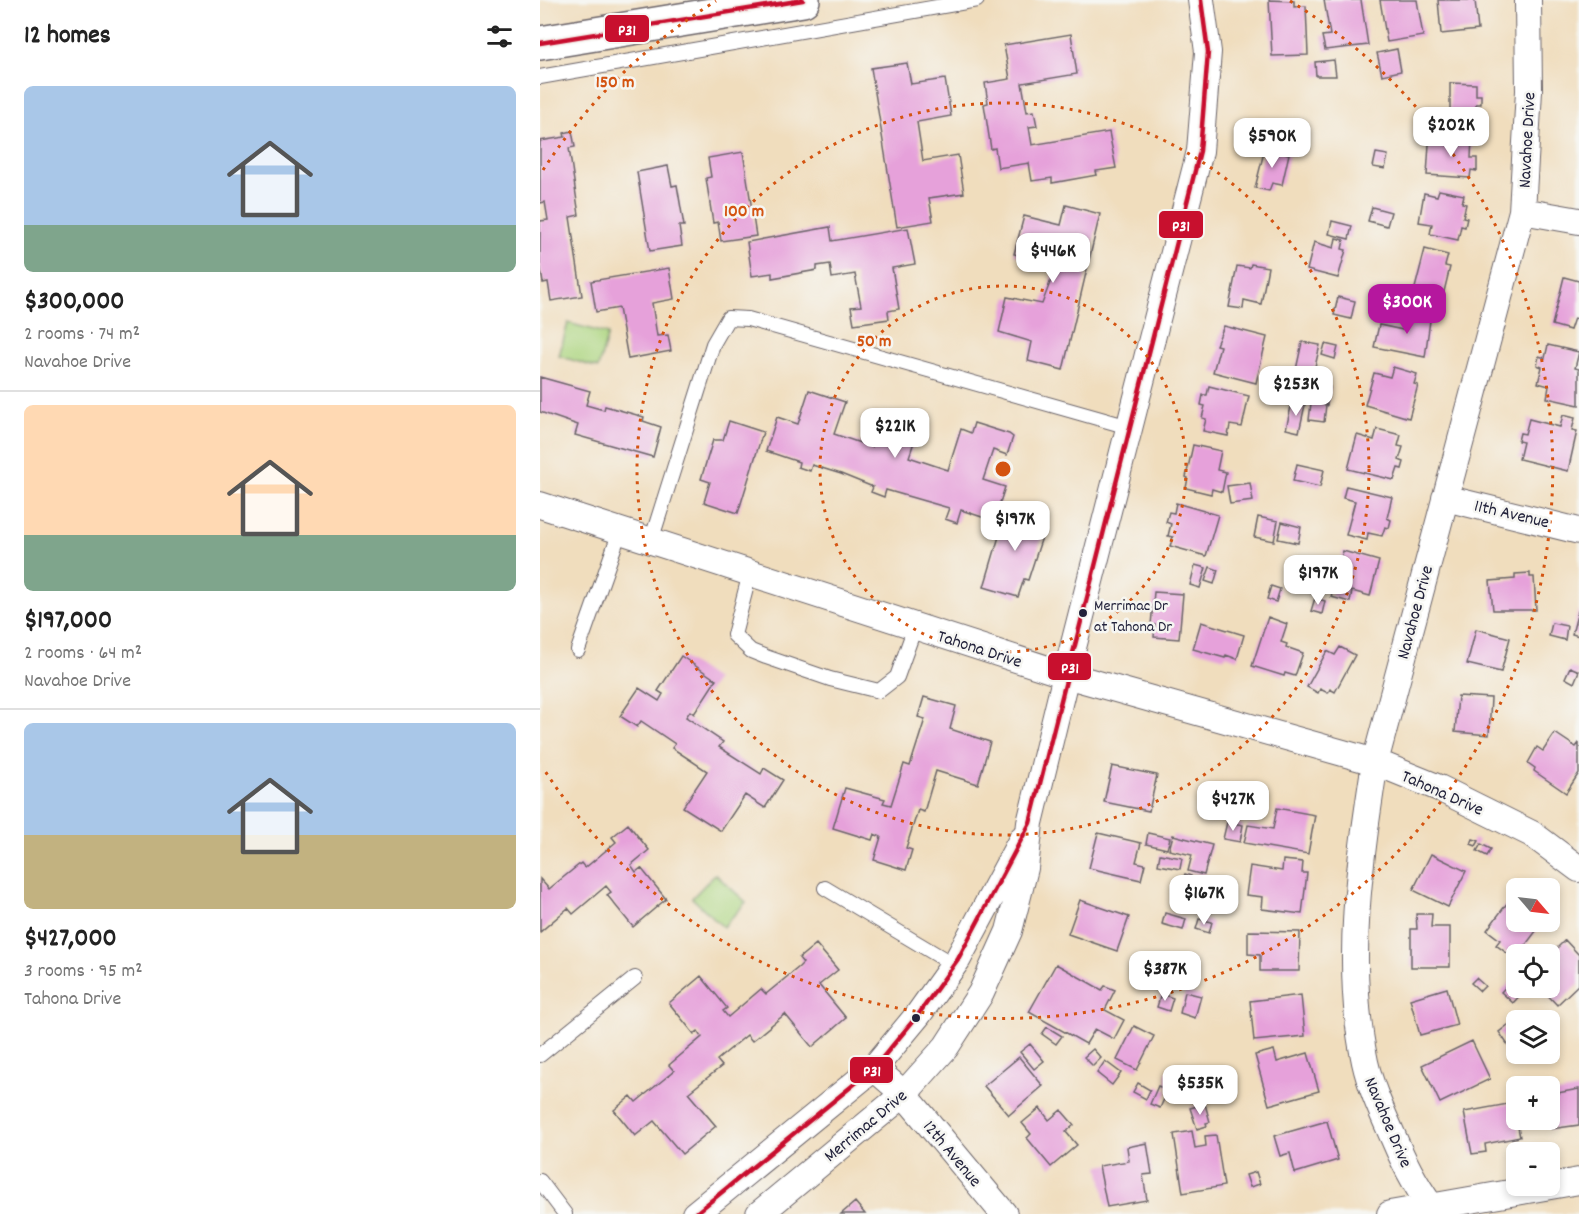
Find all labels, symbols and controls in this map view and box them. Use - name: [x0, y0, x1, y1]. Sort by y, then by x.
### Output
- line badge: P31: [604, 14, 650, 43]
- text: 12 homes: [24, 18, 111, 55]
- icon: filters: [483, 20, 516, 53]
- text: P31: [618, 20, 636, 43]
- text: 150 m: [596, 71, 634, 96]
- street label: Navahoe Drive: [1513, 91, 1544, 189]
- pin: $202K: [1409, 107, 1493, 158]
- text: $202K: [1427, 112, 1475, 140]
- pin: $590K: [1230, 118, 1314, 169]
- text: $590K: [1248, 123, 1296, 151]
- icon: home: [216, 125, 324, 233]
- text: 100 m: [724, 200, 764, 225]
- line badge: P31: [1158, 210, 1204, 239]
- text: P31: [1172, 216, 1190, 239]
- pin: $446K: [1011, 233, 1095, 284]
- text: $446K: [1030, 238, 1076, 266]
- text: $300,000: [24, 284, 125, 321]
- pin: $300K: [1365, 284, 1449, 335]
- text: $300K: [1382, 289, 1432, 317]
- text: 2 rooms · 74 m²: [24, 321, 140, 349]
- text: 50 m: [857, 330, 891, 355]
- text: Navahoe Drive: [24, 349, 131, 377]
- pin: $253K: [1254, 366, 1338, 417]
- text: $253K: [1273, 371, 1319, 399]
- pin: $221K: [853, 408, 937, 459]
- text: $221K: [874, 413, 916, 441]
- icon: home: [216, 444, 324, 552]
- centre of rings: [993, 459, 1013, 479]
- street label: 11th Avenue: [1472, 495, 1551, 536]
- pin: $197K: [973, 501, 1057, 552]
- text: $197K: [995, 506, 1035, 534]
- pin: $197K: [1276, 555, 1360, 606]
- text: $197K: [1298, 560, 1338, 588]
- street label: Navahoe Drive: [1392, 563, 1441, 662]
- place label: Merrimac Dr at Tahona Dr: [1094, 595, 1172, 639]
- text: $197,000: [24, 603, 112, 640]
- marker: Merrimac Dr at Tahona Dr: [1077, 607, 1089, 619]
- street label: Tahona Drive: [934, 625, 1025, 676]
- text: 2 rooms · 64 m²: [24, 640, 142, 668]
- line badge: P31: [1047, 652, 1092, 681]
- text: P31: [1061, 658, 1079, 681]
- text: Navahoe Drive: [24, 668, 131, 696]
- icon: home: [216, 762, 324, 870]
- street label: Tahona Drive: [1397, 765, 1487, 824]
- pin: $427K: [1191, 781, 1275, 832]
- text: $427K: [1211, 786, 1255, 814]
- pin: $167K: [1162, 875, 1246, 926]
- north arrow: [1506, 878, 1560, 932]
- map controls: [1506, 878, 1560, 1196]
- text: $167K: [1183, 880, 1225, 908]
- text: $427,000: [24, 921, 117, 958]
- button: locate: [1506, 944, 1560, 998]
- pin: $387K: [1123, 951, 1207, 1002]
- text: $387K: [1143, 956, 1187, 984]
- text: 3 rooms · 95 m²: [24, 958, 143, 986]
- text: Tahona Drive: [24, 986, 121, 1014]
- button: layers: [1506, 1010, 1560, 1064]
- unlabelled marker: [910, 1012, 922, 1024]
- line badge: P31: [849, 1056, 894, 1084]
- text: P31: [863, 1061, 881, 1084]
- pin: $535K: [1158, 1065, 1242, 1116]
- text: $535K: [1177, 1070, 1223, 1098]
- street label: Navahoe Drive: [1356, 1074, 1417, 1172]
- button: +: [1506, 1076, 1560, 1130]
- street label: Merrimac Drive: [820, 1085, 914, 1169]
- street label: 12th Avenue: [916, 1116, 986, 1193]
- button: −: [1506, 1142, 1560, 1196]

